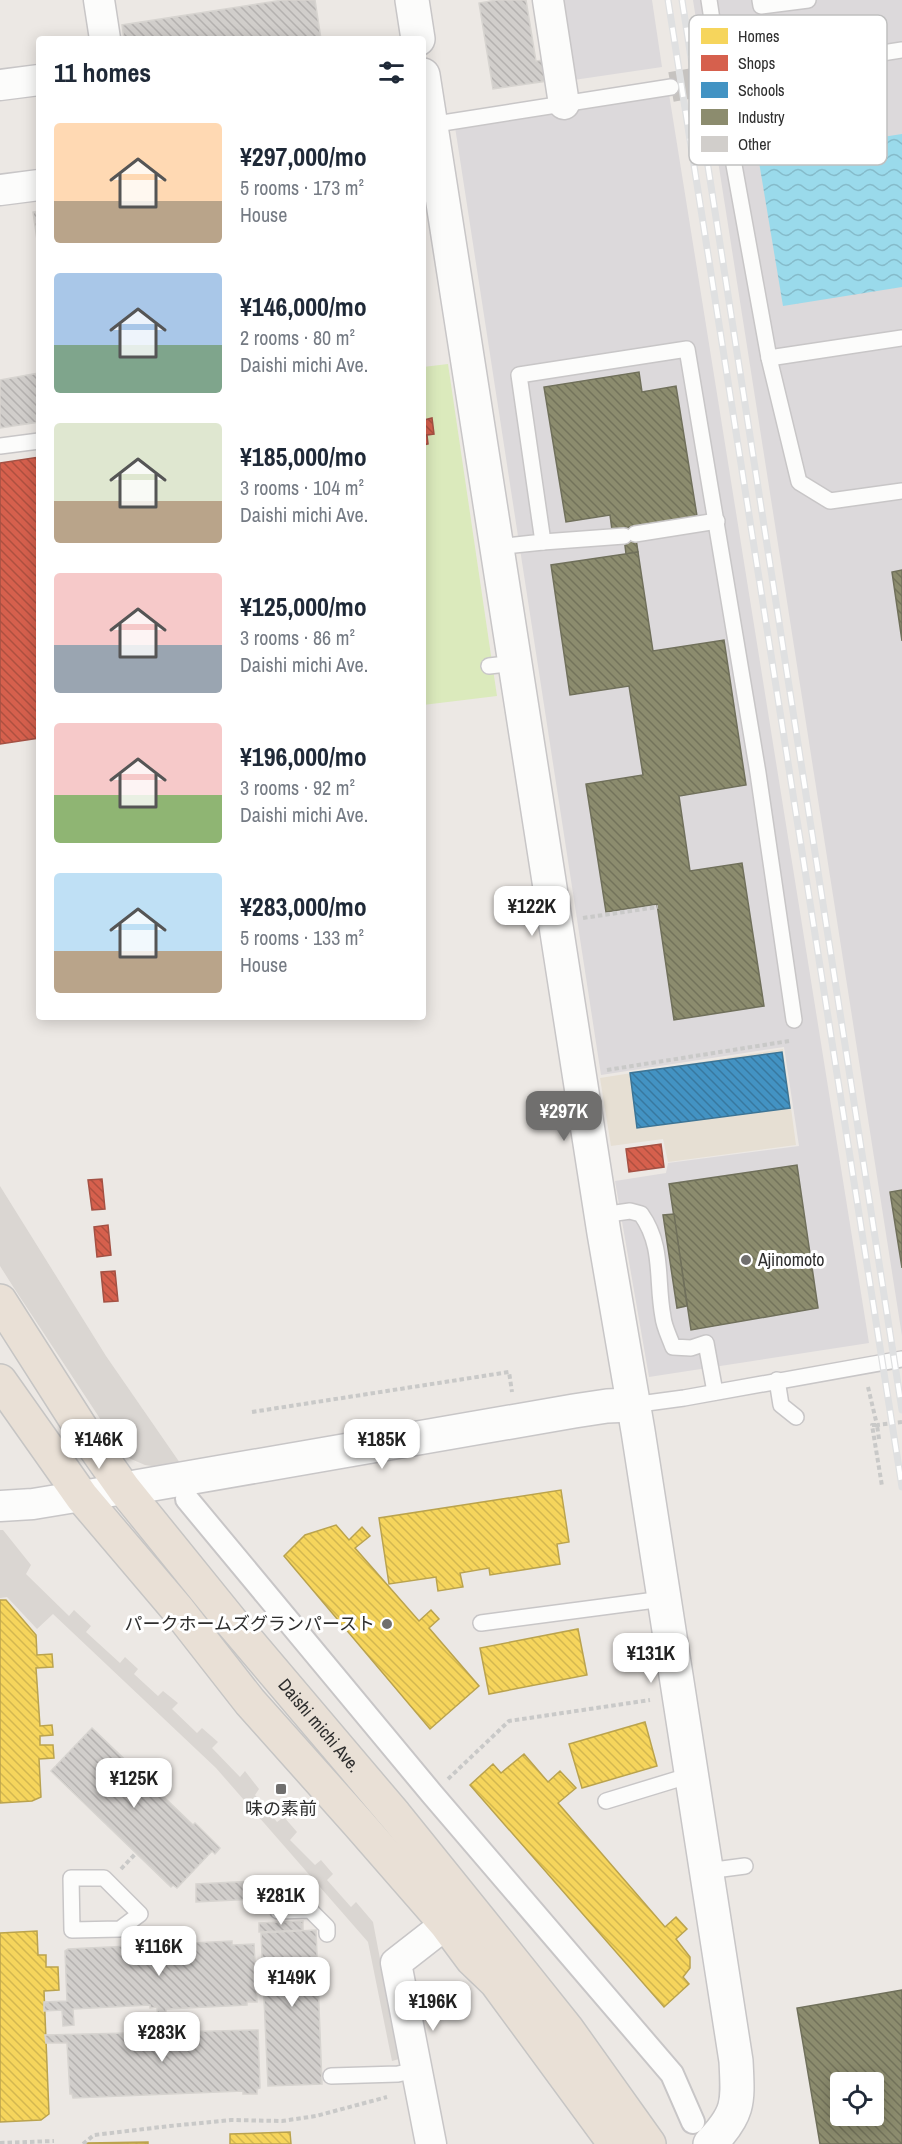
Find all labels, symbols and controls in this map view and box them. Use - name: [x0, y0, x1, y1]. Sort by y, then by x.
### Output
- legend: [689, 15, 887, 165]
- text: Homes: [738, 25, 780, 47]
- text: Shops: [738, 52, 775, 74]
- text: 11 homes: [54, 55, 151, 90]
- icon: filters: [375, 56, 408, 89]
- text: Schools: [738, 79, 785, 101]
- text: Industry: [738, 106, 785, 128]
- text: Other: [738, 133, 771, 155]
- text: ¥297,000/mo: [240, 139, 367, 174]
- icon: home: [102, 147, 174, 219]
- text: 5 rooms · 173 m²: [240, 174, 364, 201]
- text: House: [240, 201, 287, 228]
- text: ¥146,000/mo: [240, 289, 367, 324]
- icon: home: [102, 297, 174, 369]
- text: 2 rooms · 80 m²: [240, 324, 355, 351]
- text: Daishi michi Ave.: [240, 351, 368, 378]
- text: ¥185,000/mo: [240, 439, 367, 474]
- icon: home: [102, 447, 174, 519]
- text: 3 rooms · 104 m²: [240, 474, 364, 501]
- text: Daishi michi Ave.: [240, 501, 368, 528]
- text: ¥125,000/mo: [240, 589, 367, 624]
- icon: home: [102, 597, 174, 669]
- text: 3 rooms · 86 m²: [240, 624, 355, 651]
- text: Daishi michi Ave.: [240, 651, 368, 678]
- text: ¥196,000/mo: [240, 739, 367, 774]
- icon: home: [102, 747, 174, 819]
- text: 3 rooms · 92 m²: [240, 774, 355, 801]
- text: Daishi michi Ave.: [240, 801, 368, 828]
- pin: ¥122K: [490, 886, 574, 937]
- text: ¥283,000/mo: [240, 889, 367, 924]
- text: ¥122K: [508, 892, 556, 919]
- icon: home: [102, 897, 174, 969]
- text: 5 rooms · 133 m²: [240, 924, 364, 951]
- text: House: [240, 951, 287, 978]
- pin: ¥297K: [522, 1091, 606, 1142]
- text: ¥297K: [540, 1097, 588, 1124]
- place label: Ajinomoto: [757, 1247, 824, 1272]
- marker: Ajinomoto: [739, 1253, 753, 1267]
- pin: ¥146K: [57, 1419, 141, 1470]
- pin: ¥185K: [340, 1419, 424, 1470]
- text: ¥146K: [75, 1425, 123, 1452]
- text: ¥185K: [358, 1425, 406, 1452]
- place label: パークホームズグランパースト: [124, 1611, 375, 1636]
- marker: パークホームズグランパースト: [380, 1617, 394, 1631]
- pin: ¥131K: [609, 1633, 693, 1684]
- text: ¥131K: [627, 1639, 675, 1666]
- street label: Daishi michi Ave.: [273, 1673, 366, 1777]
- pin: ¥125K: [92, 1758, 176, 1809]
- text: ¥125K: [110, 1764, 158, 1791]
- marker: 味の素前: [274, 1782, 288, 1796]
- place label: 味の素前: [245, 1796, 317, 1821]
- pin: ¥281K: [239, 1875, 323, 1926]
- text: ¥281K: [257, 1881, 305, 1908]
- pin: ¥116K: [117, 1926, 201, 1977]
- text: ¥116K: [135, 1932, 183, 1959]
- pin: ¥149K: [250, 1957, 334, 2008]
- text: ¥149K: [268, 1963, 316, 1990]
- pin: ¥196K: [391, 1981, 475, 2032]
- text: ¥196K: [409, 1987, 457, 2014]
- pin: ¥283K: [120, 2012, 204, 2063]
- text: ¥283K: [138, 2018, 186, 2045]
- map controls: [830, 2072, 884, 2126]
- button: locate: [830, 2072, 884, 2126]

